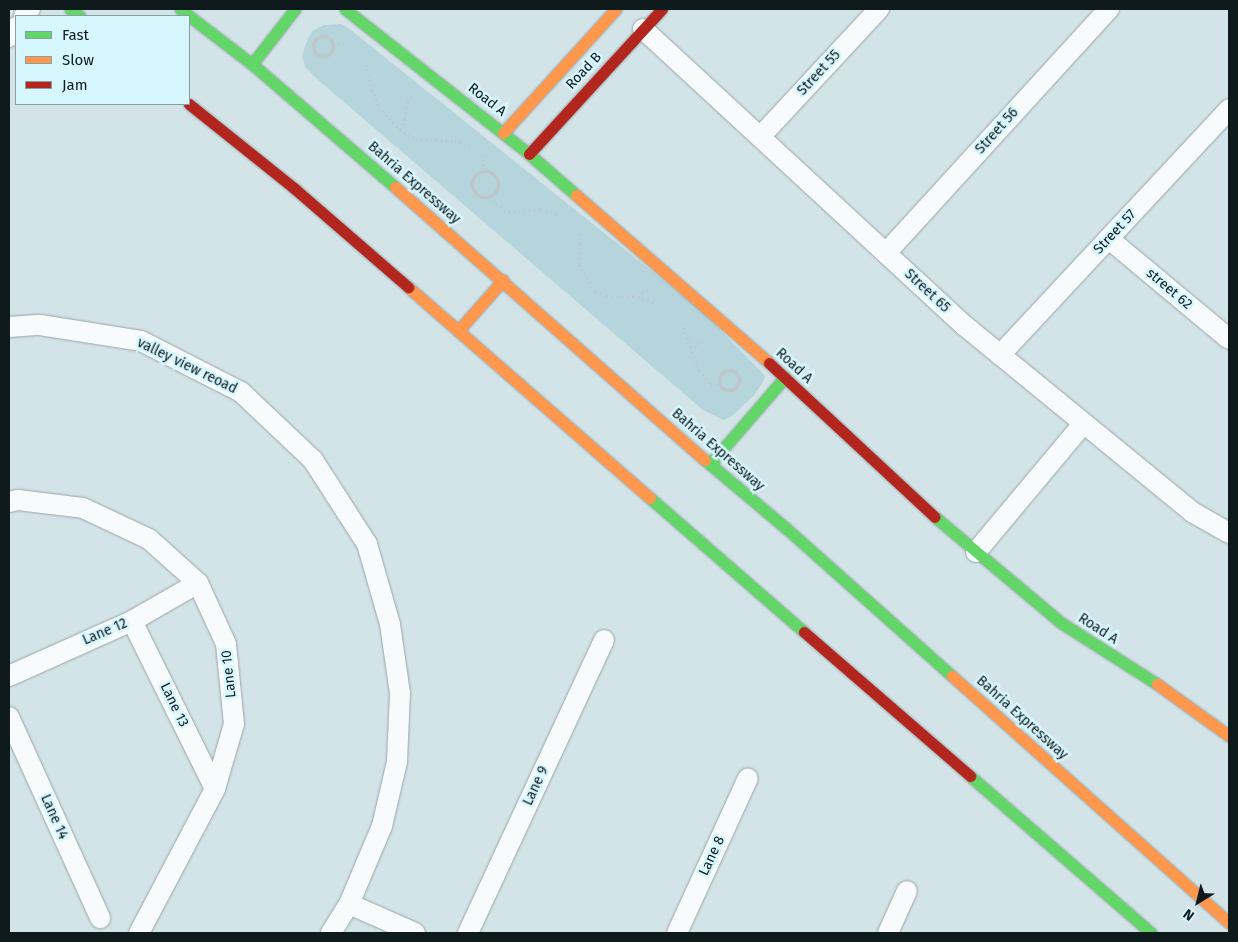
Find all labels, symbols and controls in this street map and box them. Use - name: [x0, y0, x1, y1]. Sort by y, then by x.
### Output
- legend: [15, 15, 190, 105]
- text: Fast: [62, 26, 89, 44]
- street label: Street 55: [794, 47, 844, 99]
- street label: Road B: [563, 49, 605, 93]
- text: Slow: [62, 51, 94, 69]
- text: Jam: [62, 76, 88, 94]
- street label: Road A: [464, 80, 510, 120]
- street label: Street 56: [972, 105, 1022, 157]
- street label: Bahria Expressway: [364, 138, 464, 228]
- street label: Street 57: [1090, 206, 1140, 258]
- street label: street 62: [1143, 265, 1195, 313]
- street label: Street 65: [901, 266, 953, 316]
- street label: valley view reoad: [134, 334, 240, 398]
- street label: Road A: [772, 345, 816, 387]
- street label: Bahria Expressway: [668, 405, 768, 495]
- street label: Road A: [1075, 610, 1121, 648]
- street label: Lane 12: [80, 615, 130, 649]
- street label: Lane 10: [218, 649, 240, 699]
- street label: Bahria Expressway: [973, 673, 1071, 763]
- street label: Lane 13: [156, 680, 192, 730]
- street label: Lane 9: [520, 764, 552, 808]
- street label: Lane 14: [37, 792, 71, 842]
- street label: Lane 8: [696, 834, 728, 878]
- north arrow: [1173, 877, 1223, 927]
- text: N: [1180, 905, 1198, 924]

